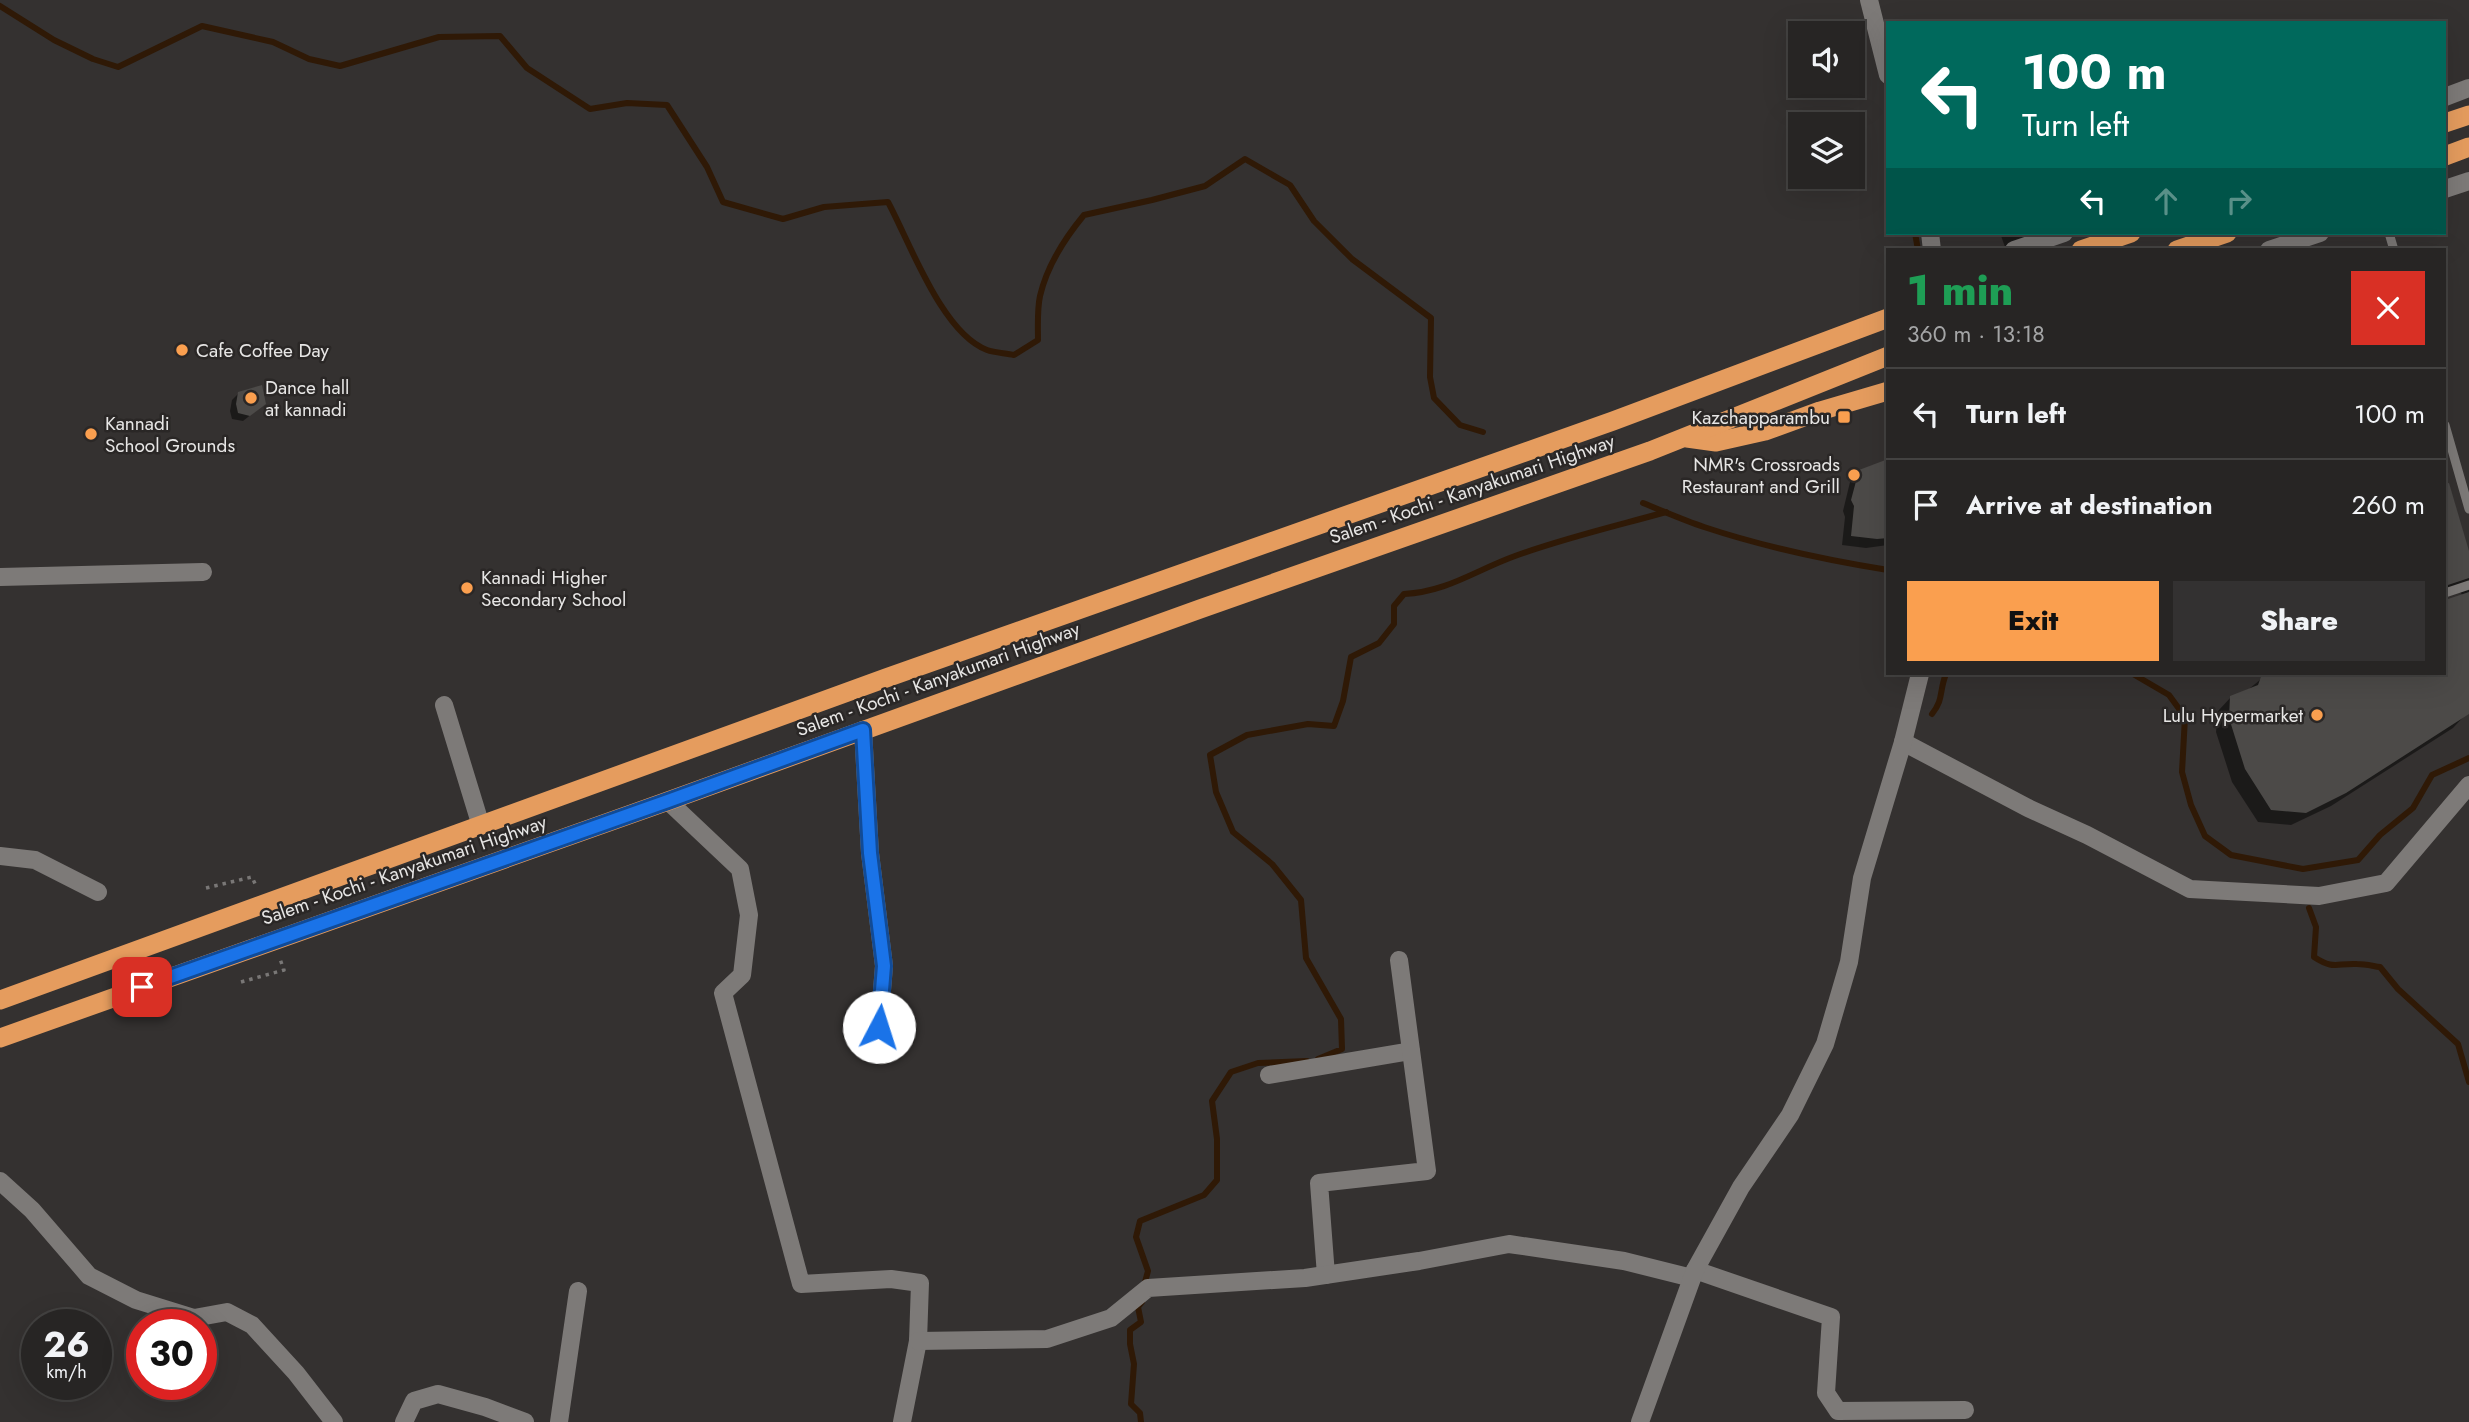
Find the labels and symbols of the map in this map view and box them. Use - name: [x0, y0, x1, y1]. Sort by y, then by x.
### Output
- place label: Cafe Coffee Day: [196, 337, 330, 364]
- marker: Cafe Coffee Day: [174, 342, 190, 358]
- place label: Dance hall at kannadi: [265, 374, 349, 423]
- marker: Dance hall at kannadi: [243, 390, 259, 406]
- place label: Kazchapparambu: [1691, 404, 1830, 431]
- marker: Kazchapparambu: [1836, 409, 1852, 425]
- place label: Kannadi School Grounds: [105, 410, 235, 459]
- marker: Kannadi School Grounds: [83, 426, 99, 442]
- street label: Salem - Kochi - Kanyakumari Highway: [1326, 427, 1619, 551]
- place label: NMR's Crossroads Restaurant and Grill: [1682, 451, 1840, 500]
- marker: NMR's Crossroads Restaurant and Grill: [1846, 467, 1862, 483]
- place label: Kannadi Higher Secondary School: [481, 564, 626, 613]
- marker: Kannadi Higher Secondary School: [459, 580, 475, 596]
- street label: Salem - Kochi - Kanyakumari Highway: [792, 615, 1084, 743]
- place label: Lulu Hypermarket: [2163, 702, 2303, 729]
- marker: Lulu Hypermarket: [2309, 707, 2325, 723]
- street label: Salem - Kochi - Kanyakumari Highway: [258, 808, 551, 932]
- pin: [112, 957, 172, 1017]
- position arrow: [842, 990, 916, 1064]
- speed limit sign: 30: [126, 1309, 217, 1400]

